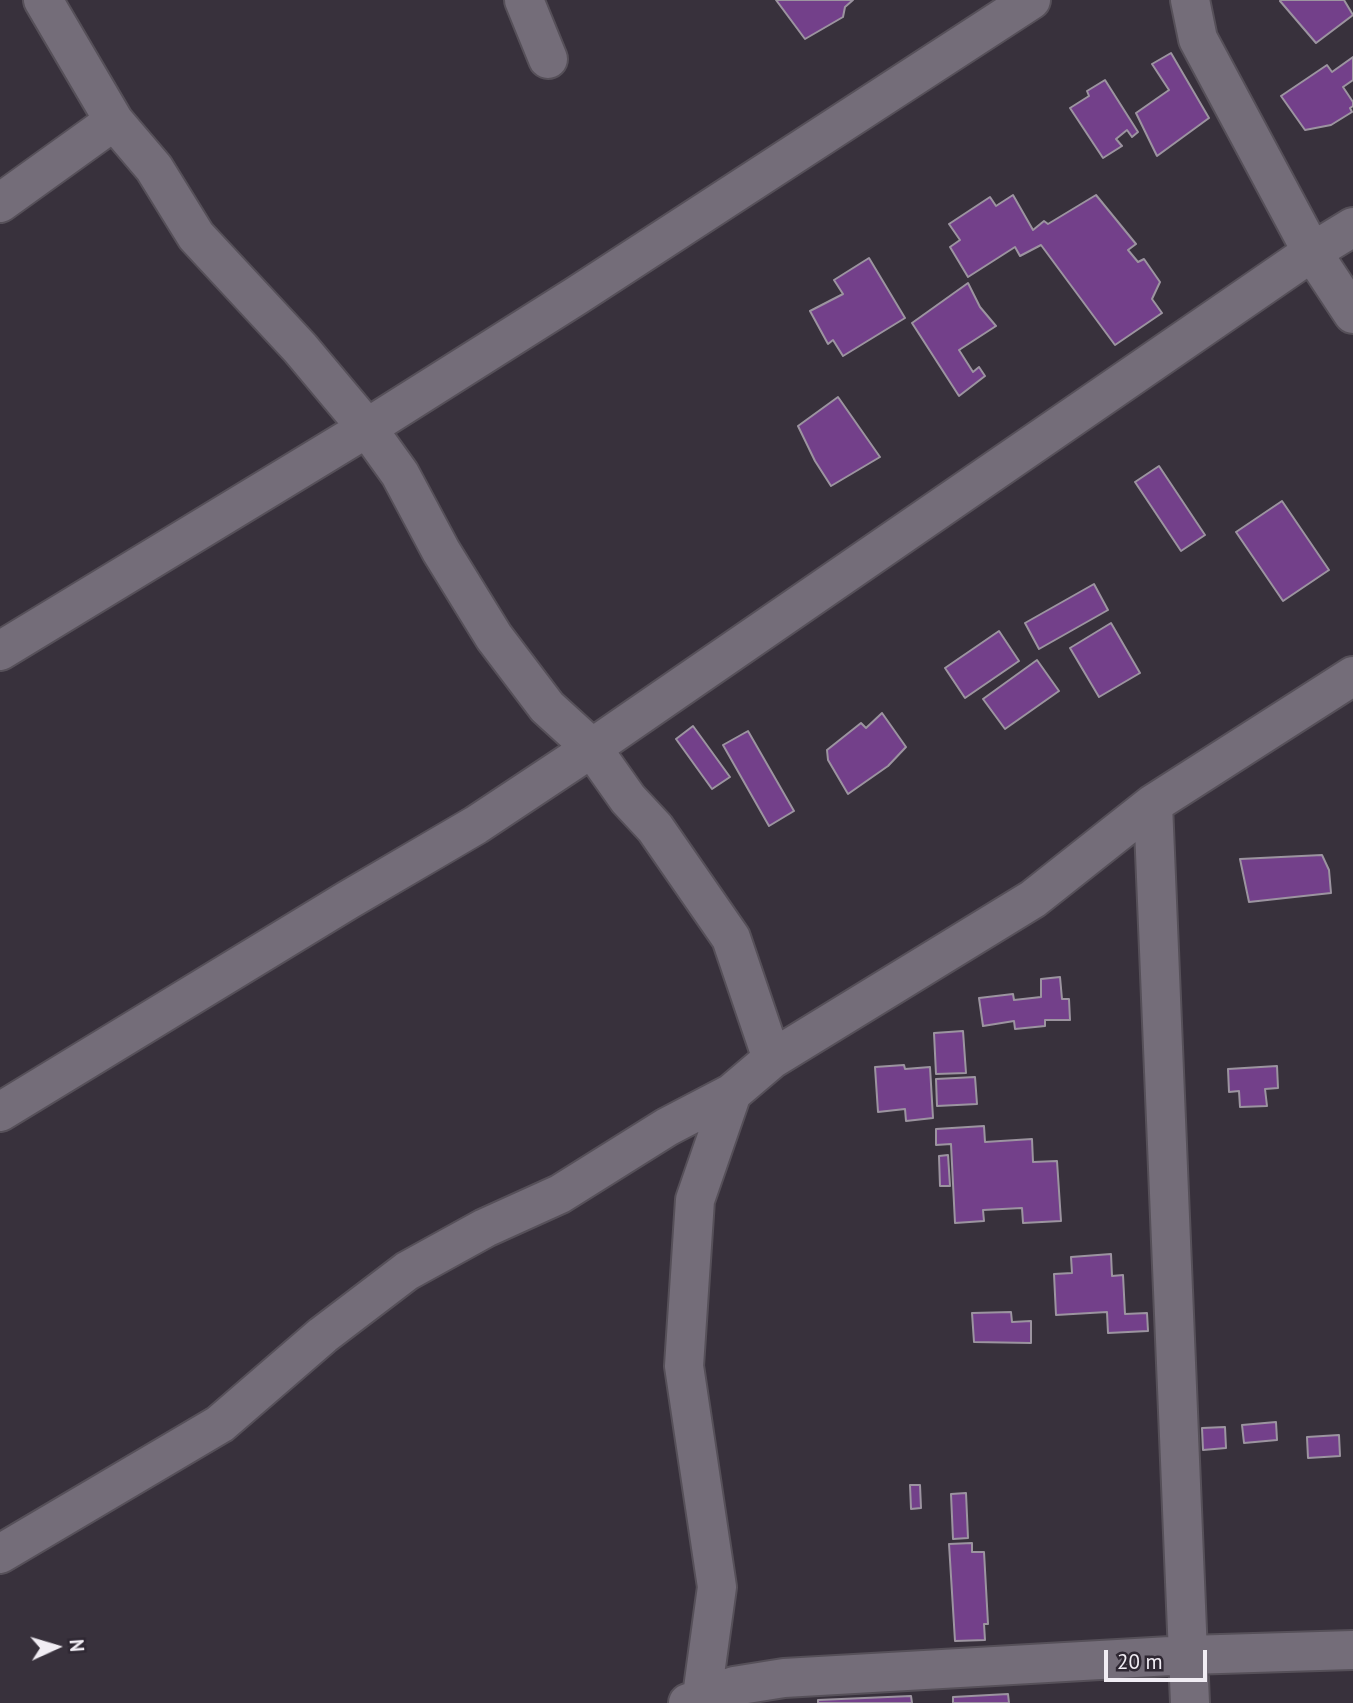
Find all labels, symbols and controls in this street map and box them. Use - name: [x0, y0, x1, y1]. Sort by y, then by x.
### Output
- north arrow: [21, 1612, 91, 1682]
- scale bar: [1108, 1636, 1211, 1680]
- text: N: [65, 1638, 89, 1653]
- text: 20 m: [1117, 1648, 1163, 1675]

